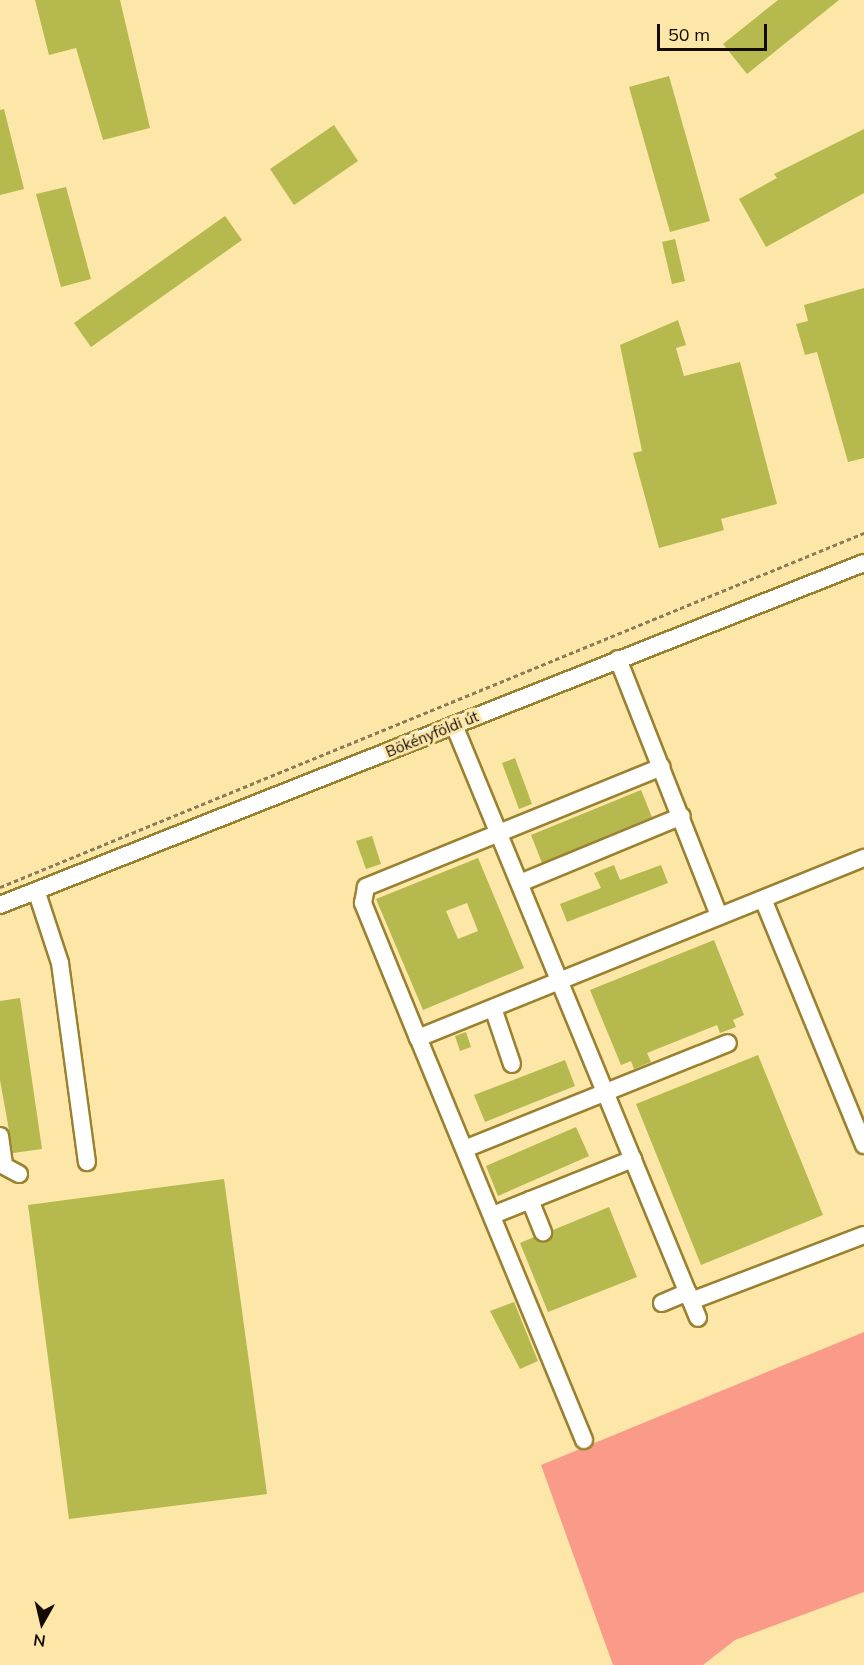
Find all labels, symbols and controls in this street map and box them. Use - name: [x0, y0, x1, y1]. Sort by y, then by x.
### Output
- scale bar: [660, 12, 770, 50]
- text: 50 m: [668, 23, 710, 46]
- street label: Bökényföldi út: [383, 707, 481, 761]
- north arrow: [12, 1593, 72, 1653]
- text: N: [32, 1630, 47, 1652]

